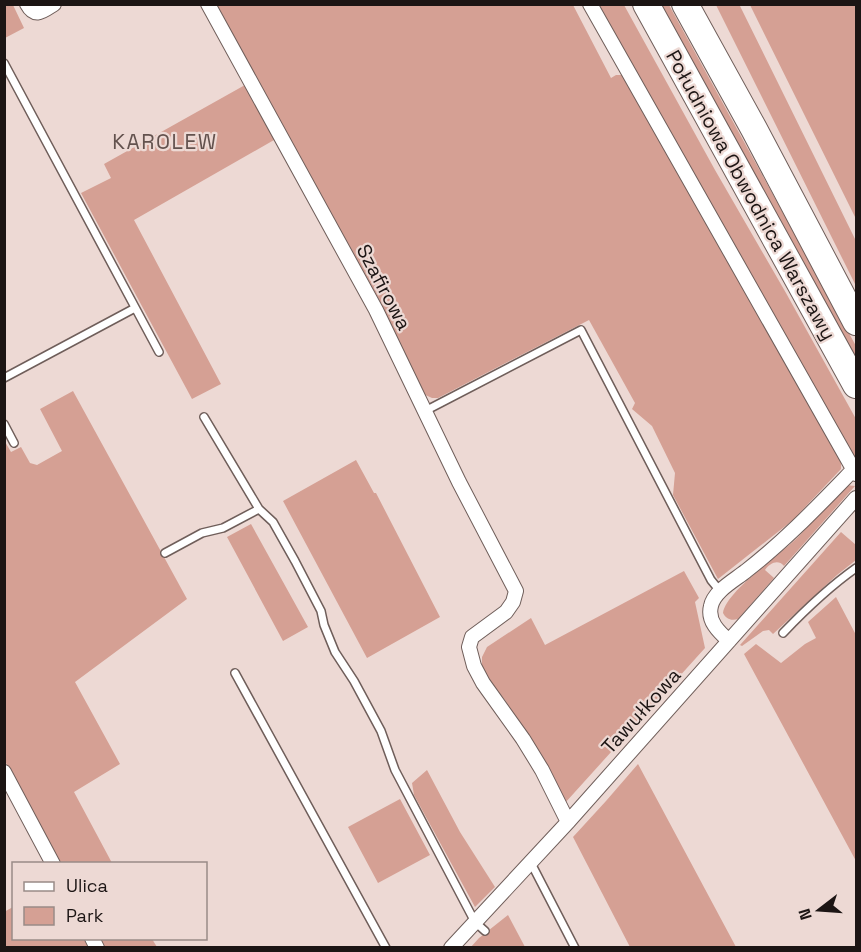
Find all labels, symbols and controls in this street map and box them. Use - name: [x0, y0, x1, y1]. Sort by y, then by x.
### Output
- street label: Południowa Obwodnica Warszawy: [660, 45, 842, 345]
- district label: KAROLEW: [112, 128, 218, 155]
- street label: Szafirowa: [351, 240, 417, 334]
- street label: Tawułkowa: [596, 663, 686, 759]
- legend: [12, 862, 207, 940]
- text: Ulica: [66, 874, 108, 897]
- north arrow: [789, 880, 849, 940]
- text: Park: [66, 904, 104, 927]
- text: N: [794, 906, 817, 922]

